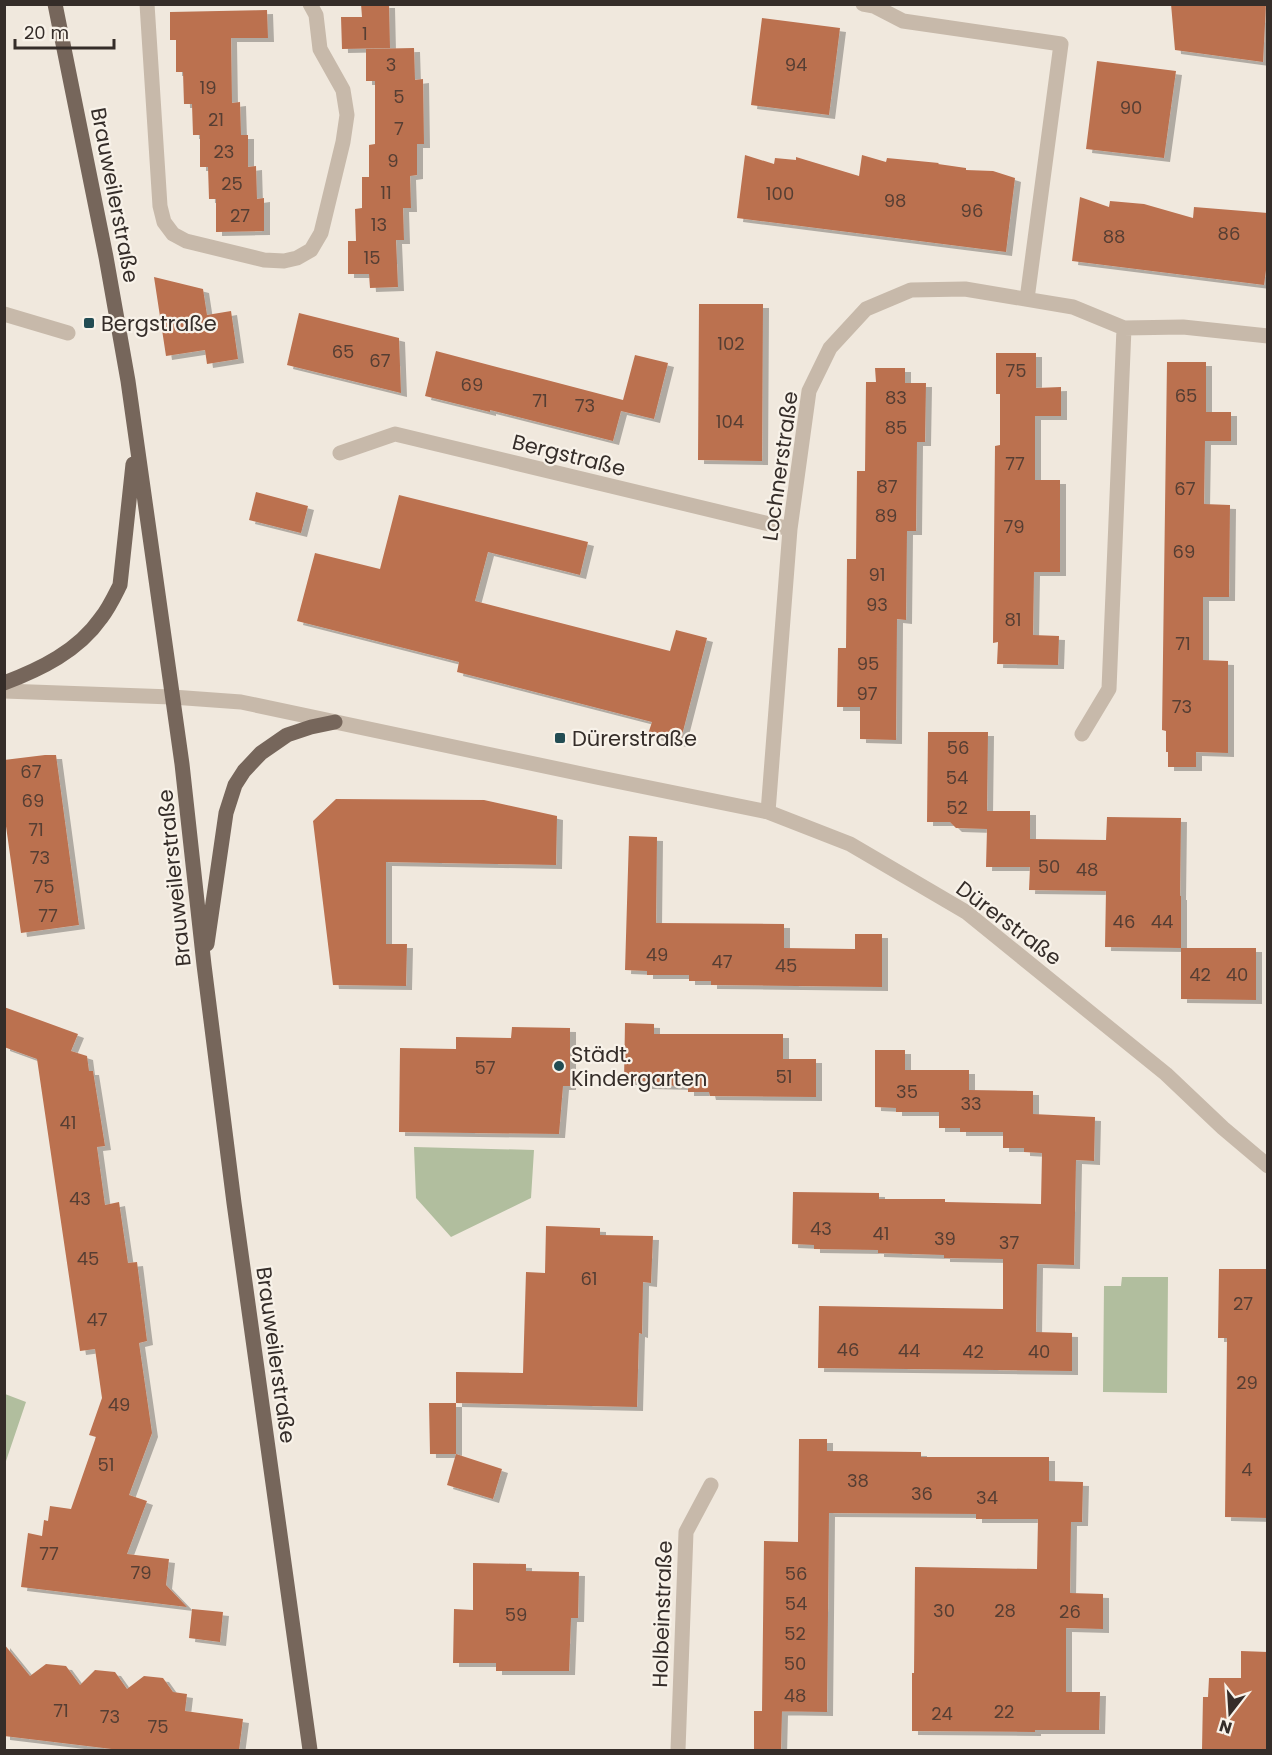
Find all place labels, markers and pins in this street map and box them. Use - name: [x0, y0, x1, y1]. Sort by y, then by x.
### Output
- place label: Bergstraße: [101, 309, 217, 338]
- marker: Bergstraße: [82, 316, 96, 330]
- place label: Dürerstraße: [572, 724, 697, 753]
- marker: Dürerstraße: [553, 731, 567, 745]
- place label: Städt. Kindergarten: [571, 1040, 708, 1093]
- marker: Städt. Kindergarten: [552, 1059, 566, 1073]

